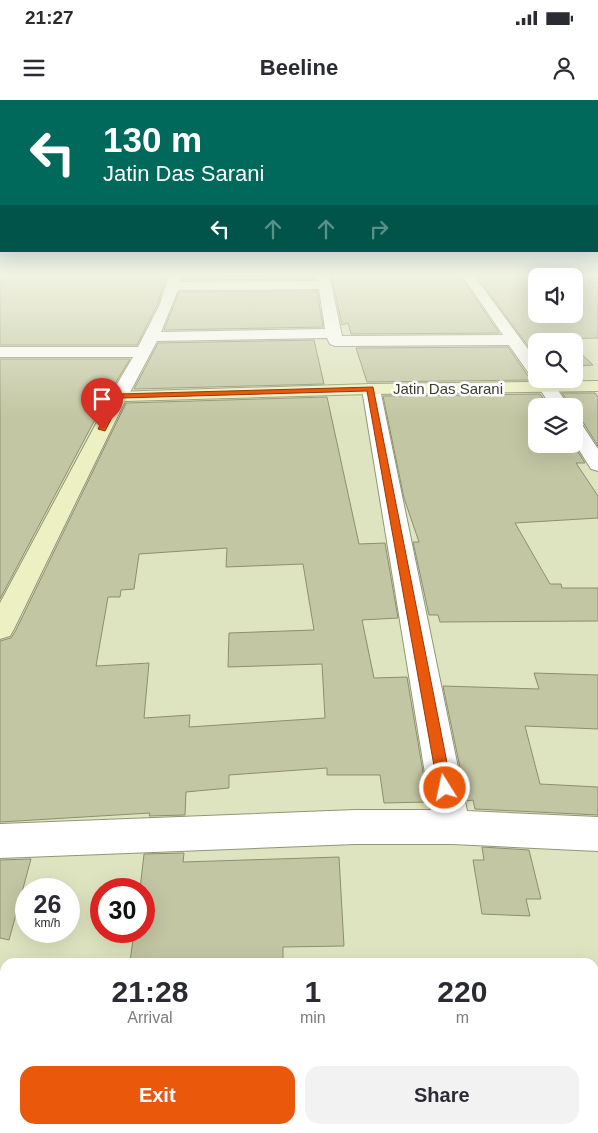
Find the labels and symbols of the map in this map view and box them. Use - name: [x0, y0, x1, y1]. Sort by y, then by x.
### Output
- pin: [81, 378, 123, 429]
- street label: Jatin Das Sarani: [393, 380, 503, 397]
- position arrow: [418, 761, 470, 813]
- speed limit sign: 30: [90, 878, 155, 943]

